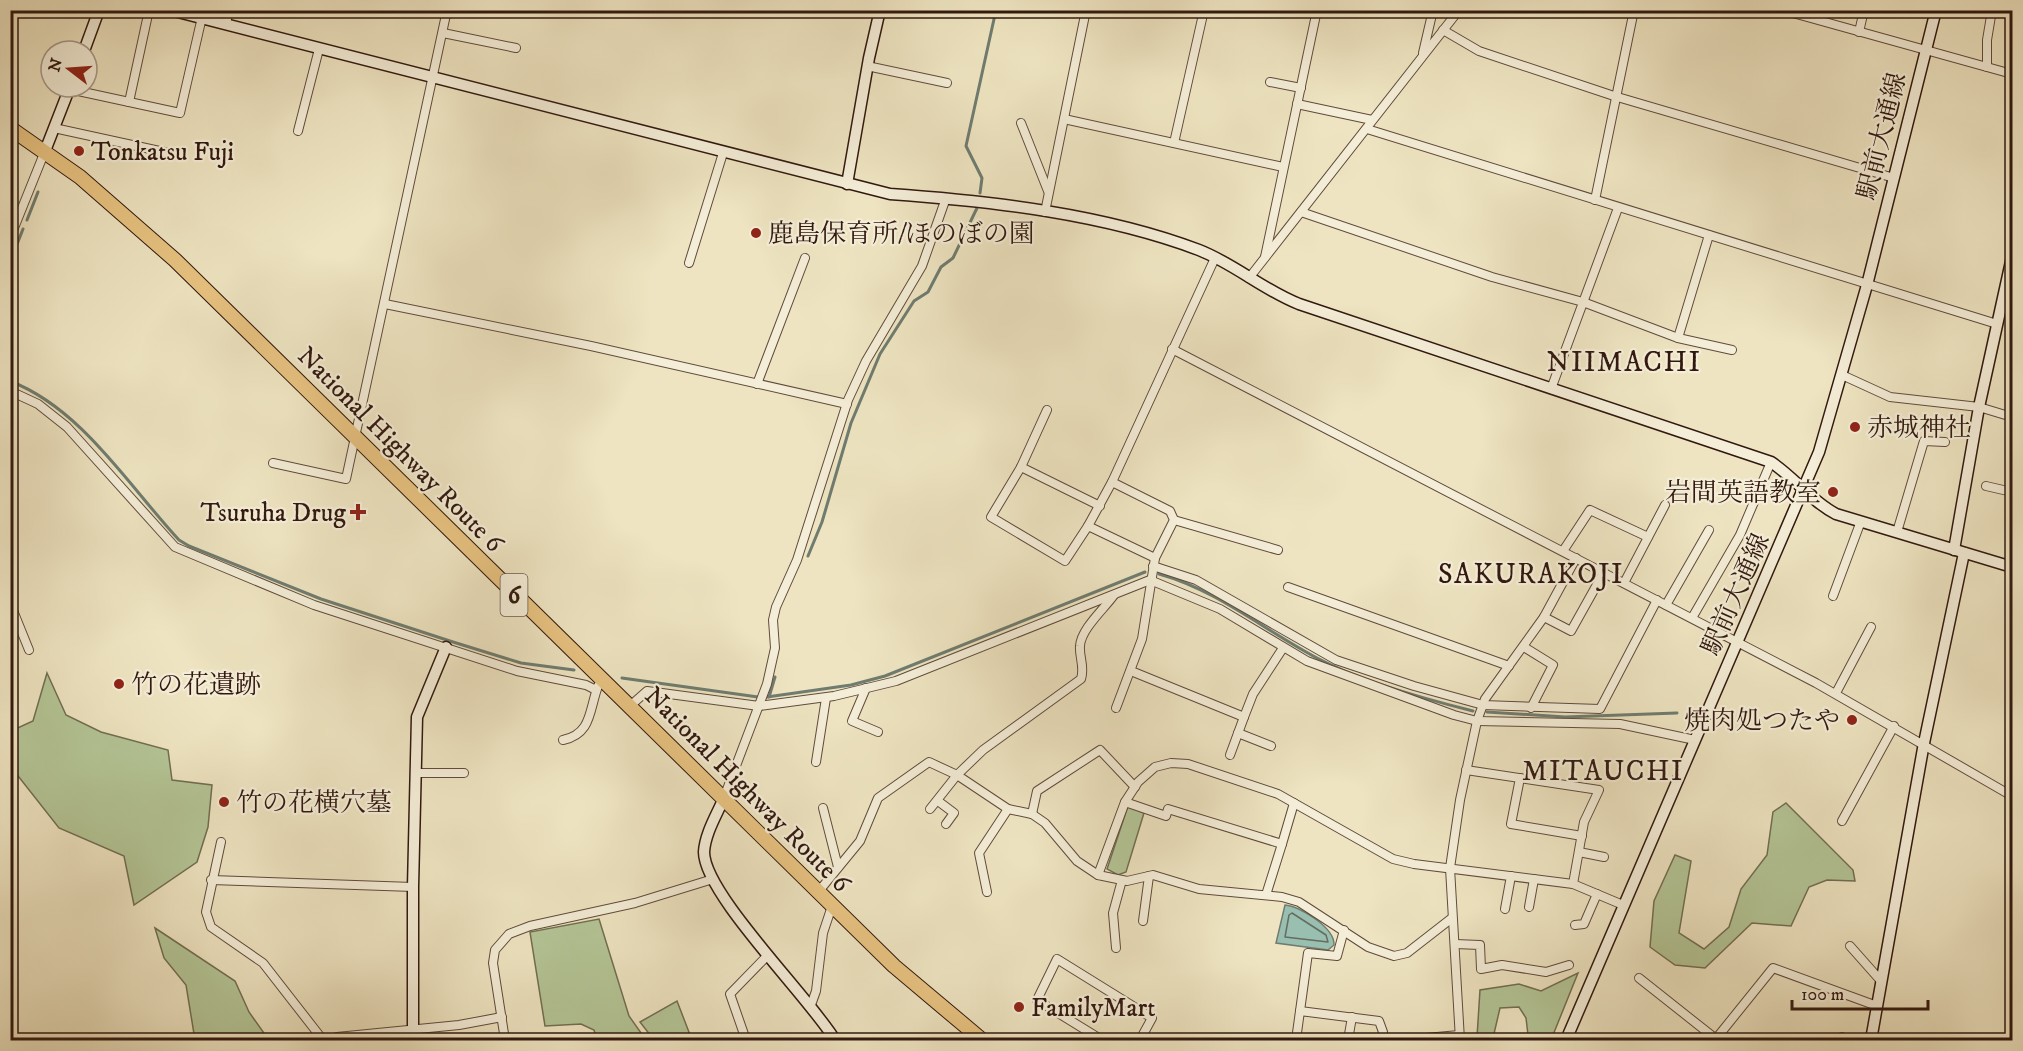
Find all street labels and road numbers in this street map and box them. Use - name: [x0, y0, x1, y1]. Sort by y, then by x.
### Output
- street label: 駅前大通線: [1851, 69, 1914, 203]
- street label: National Highway Route 6: [290, 340, 511, 561]
- street label: 駅前大通線: [1695, 529, 1778, 661]
- road number: 6: [500, 574, 528, 616]
- street label: National Highway Route 6: [637, 680, 858, 901]

